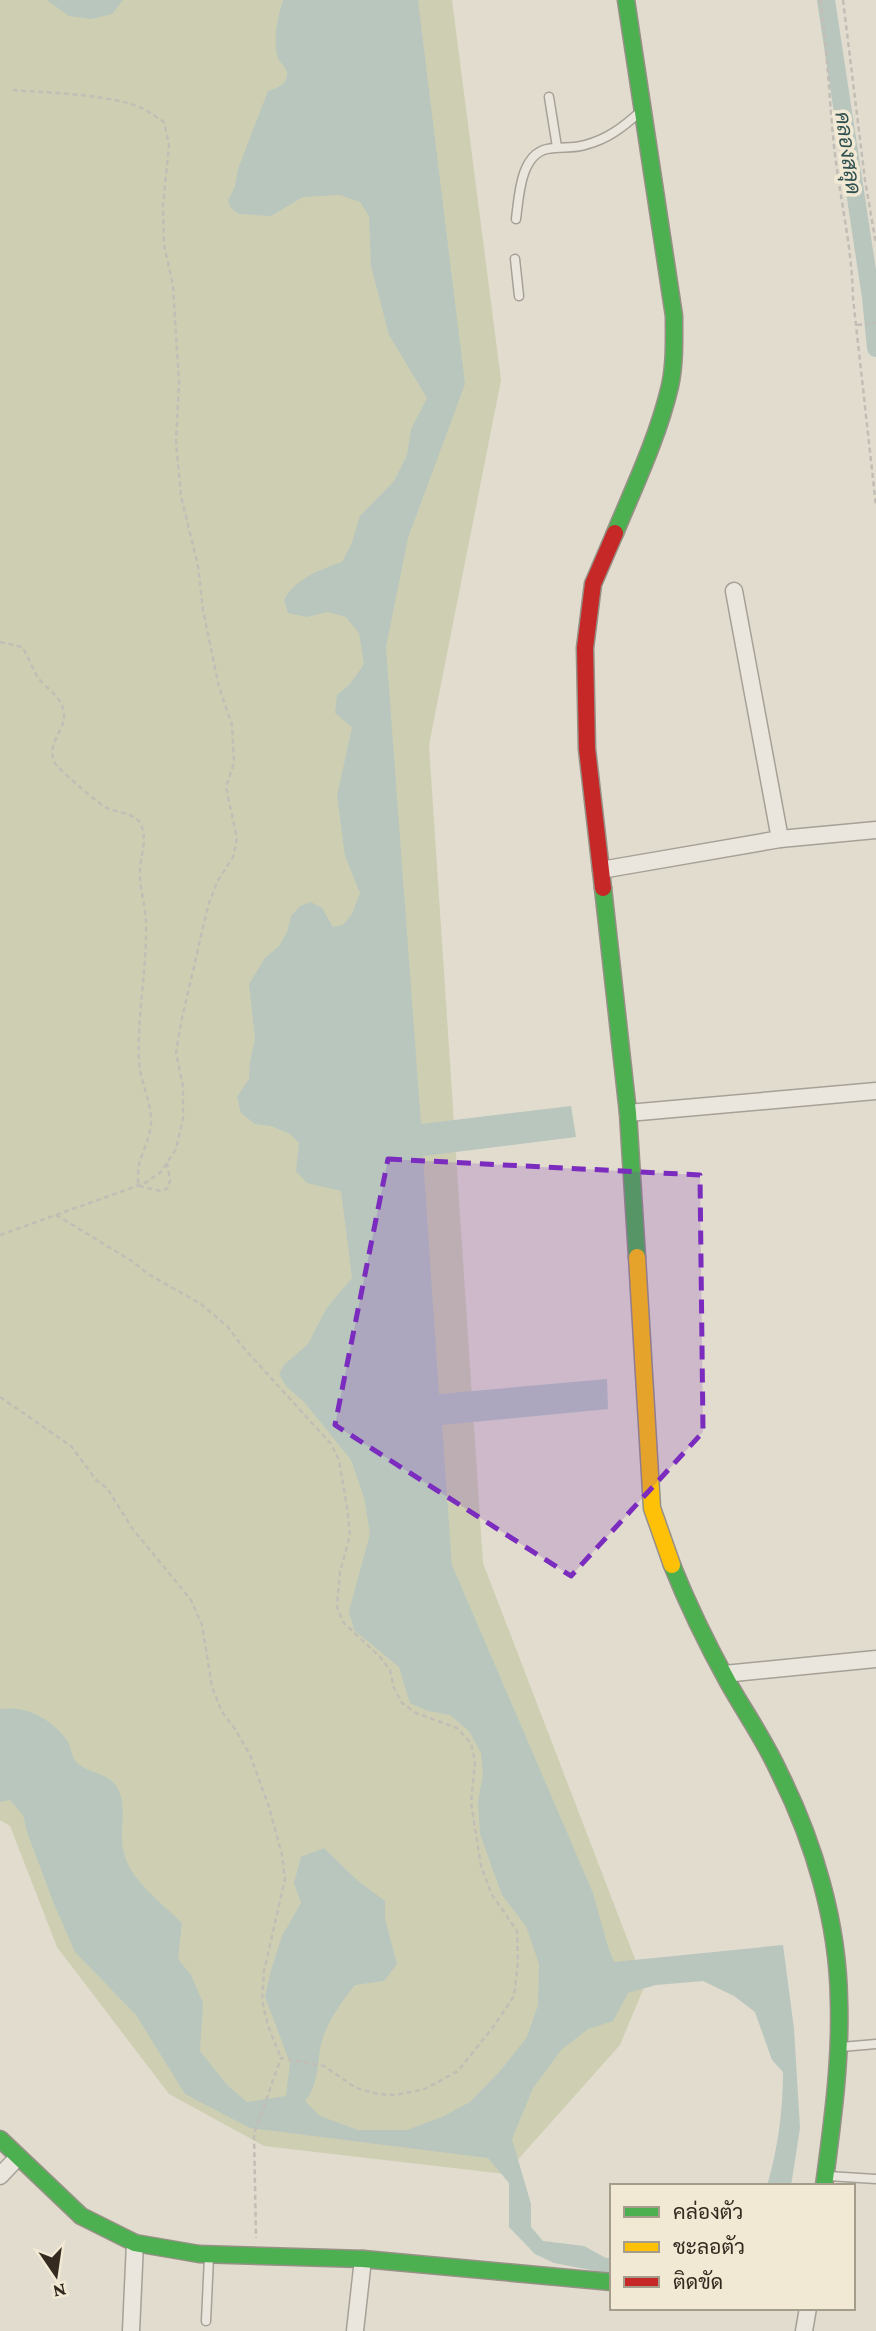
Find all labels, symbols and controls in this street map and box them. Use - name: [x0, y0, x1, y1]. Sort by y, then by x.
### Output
- water label: คลองสลุด: [828, 110, 866, 196]
- legend: [610, 2184, 855, 2310]
- text: คล่องตัว: [673, 2200, 743, 2224]
- text: ชะลอตัว: [673, 2235, 745, 2259]
- north arrow: [21, 2240, 91, 2310]
- text: ติดขัด: [673, 2270, 723, 2294]
- text: N: [51, 2279, 68, 2303]

